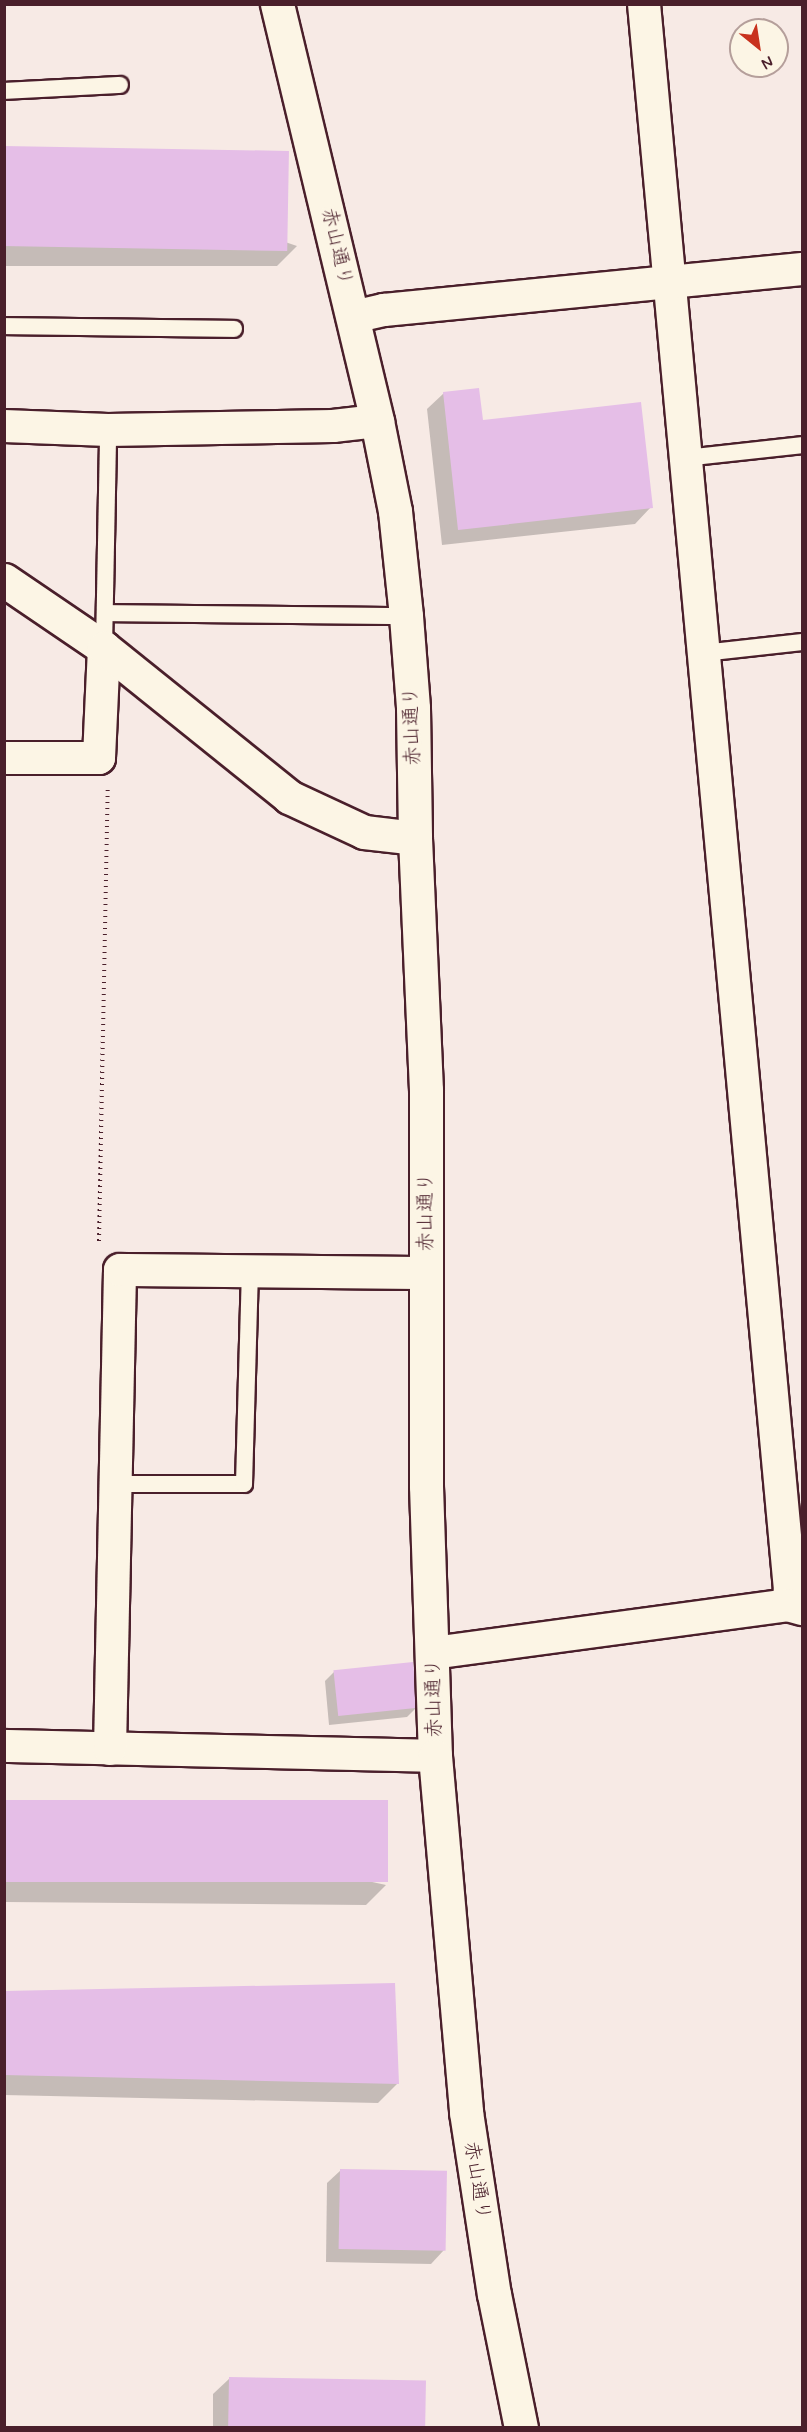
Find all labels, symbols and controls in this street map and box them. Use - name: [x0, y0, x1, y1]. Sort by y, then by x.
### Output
- north arrow: [729, 18, 789, 78]
- text: N: [757, 51, 777, 74]
- street label: 赤山通り: [316, 205, 358, 289]
- street label: 赤山通り: [399, 686, 425, 766]
- street label: 赤山通り: [414, 1172, 438, 1252]
- street label: 赤山通り: [421, 1658, 447, 1738]
- street label: 赤山通り: [459, 2140, 495, 2222]

